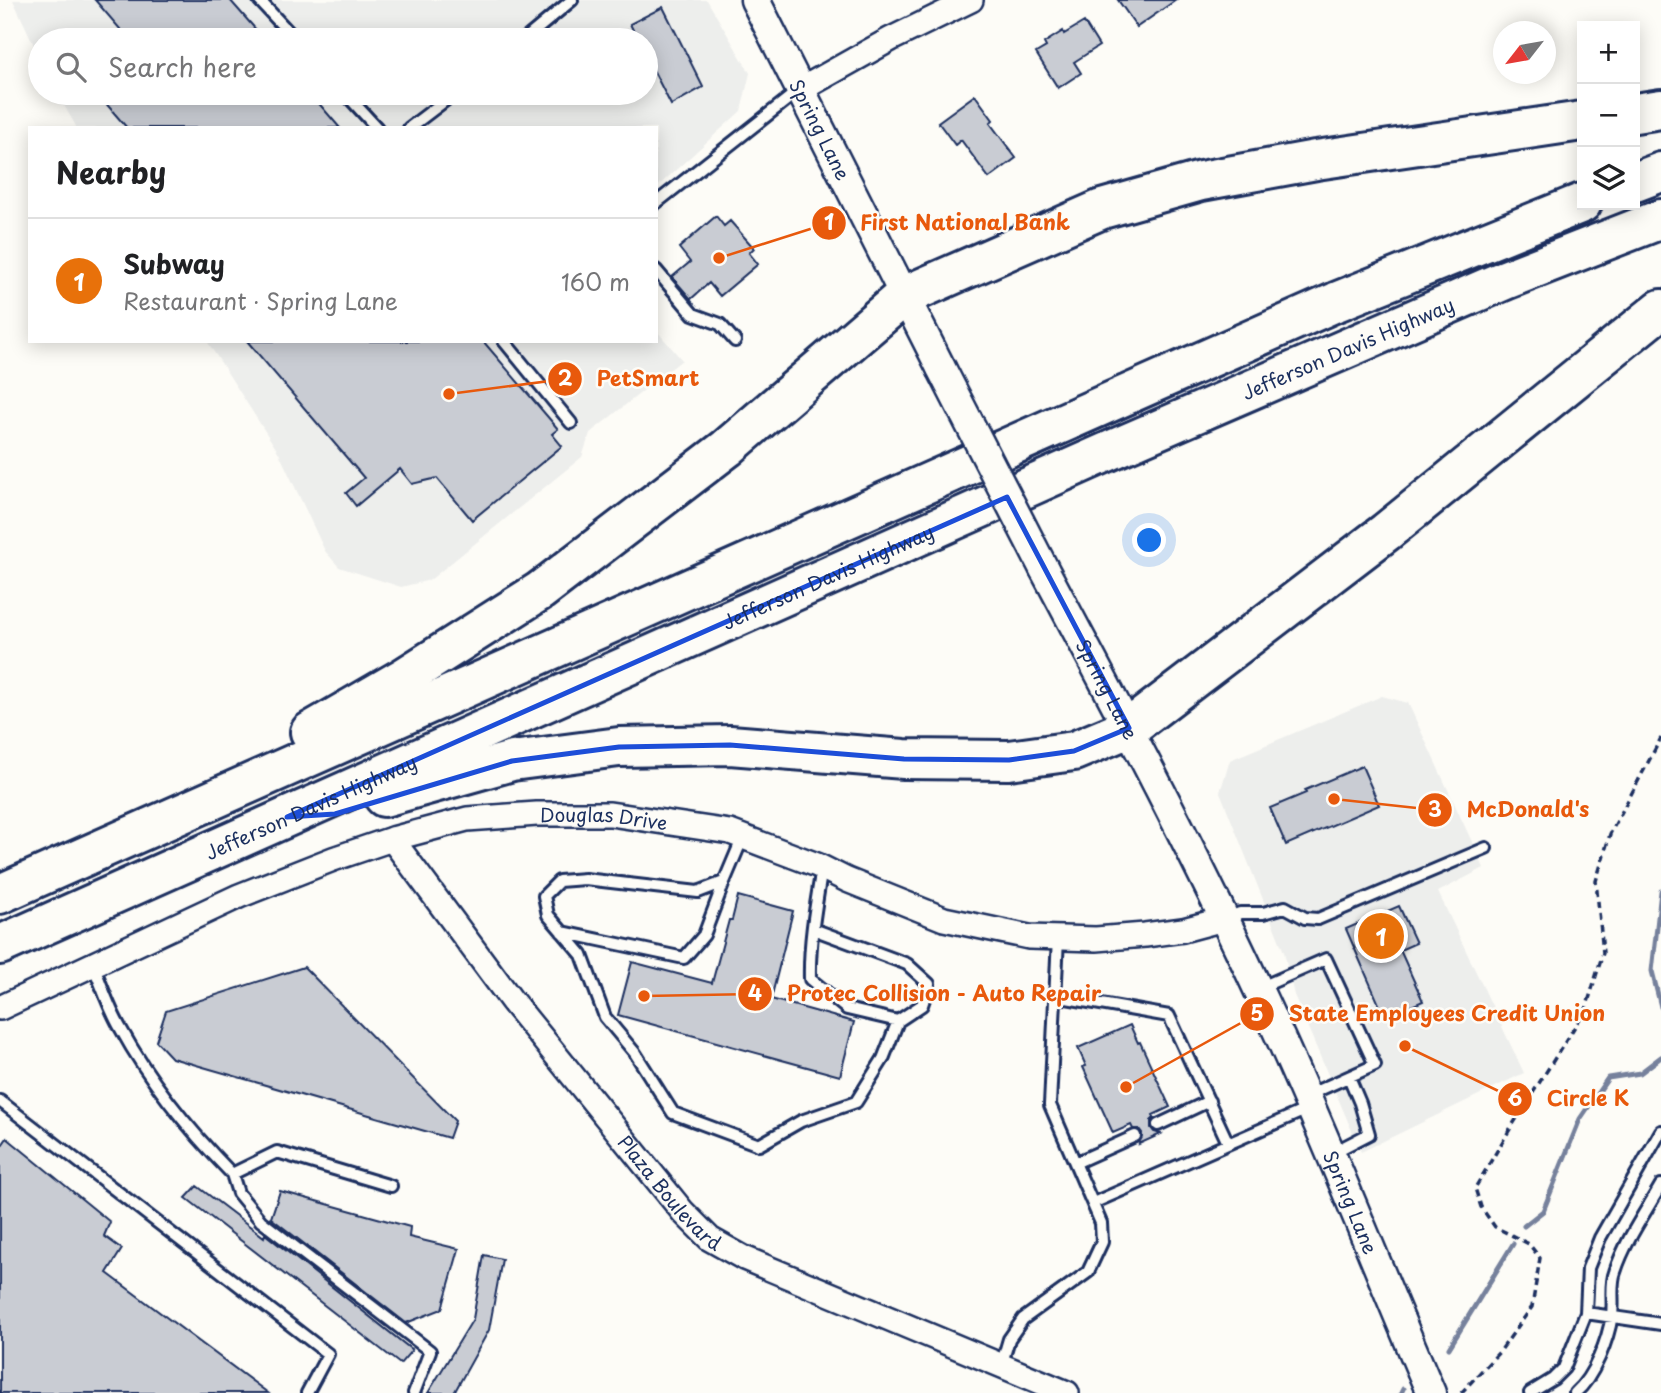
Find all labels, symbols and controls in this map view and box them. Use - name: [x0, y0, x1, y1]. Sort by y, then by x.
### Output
- north arrow: [1493, 21, 1556, 84]
- map controls: [1577, 21, 1640, 210]
- button: +: [1577, 21, 1640, 84]
- search box: [28, 28, 658, 105]
- text: Search here: [108, 47, 257, 86]
- icon: search: [52, 48, 90, 86]
- street label: Spring Lane: [783, 74, 858, 185]
- button: −: [1577, 84, 1640, 147]
- button: layers: [1577, 147, 1640, 210]
- text: Nearby: [56, 149, 166, 194]
- callout: First National Bank: [811, 202, 1083, 244]
- text: 1: [824, 205, 834, 237]
- text: First National Bank: [860, 205, 1070, 237]
- text: Subway: [123, 244, 225, 283]
- text: 1: [74, 264, 85, 299]
- text: 160 m: [561, 264, 630, 299]
- text: Restaurant · Spring Lane: [123, 283, 398, 318]
- street label: Jefferson Davis Highway: [1237, 290, 1458, 406]
- callout: PetSmart: [547, 358, 713, 400]
- text: 2: [558, 361, 573, 393]
- text: PetSmart: [597, 361, 699, 393]
- street label: Jefferson Davis Highway: [718, 517, 938, 636]
- your location: [1132, 523, 1166, 557]
- street label: Spring Lane: [1070, 634, 1146, 744]
- street label: Jefferson Davis Highway: [200, 747, 421, 866]
- callout: McDonald's: [1418, 789, 1604, 831]
- text: 3: [1428, 792, 1442, 824]
- text: McDonald's: [1467, 792, 1589, 824]
- street label: Douglas Drive: [540, 800, 669, 836]
- pin: 1: [1358, 910, 1404, 962]
- callout: Protec Collision - Auto Repair: [738, 973, 1116, 1015]
- text: 4: [748, 976, 762, 1008]
- text: Protec Collision - Auto Repair: [787, 976, 1102, 1008]
- callout: State Employees Credit Union: [1239, 993, 1619, 1035]
- text: 5: [1250, 996, 1264, 1028]
- text: State Employees Credit Union: [1289, 996, 1605, 1028]
- callout: Circle K: [1497, 1078, 1644, 1120]
- text: 6: [1508, 1081, 1523, 1113]
- text: Circle K: [1547, 1081, 1629, 1113]
- street label: Plaza Boulevard: [612, 1129, 727, 1257]
- street label: Spring Lane: [1317, 1146, 1385, 1258]

